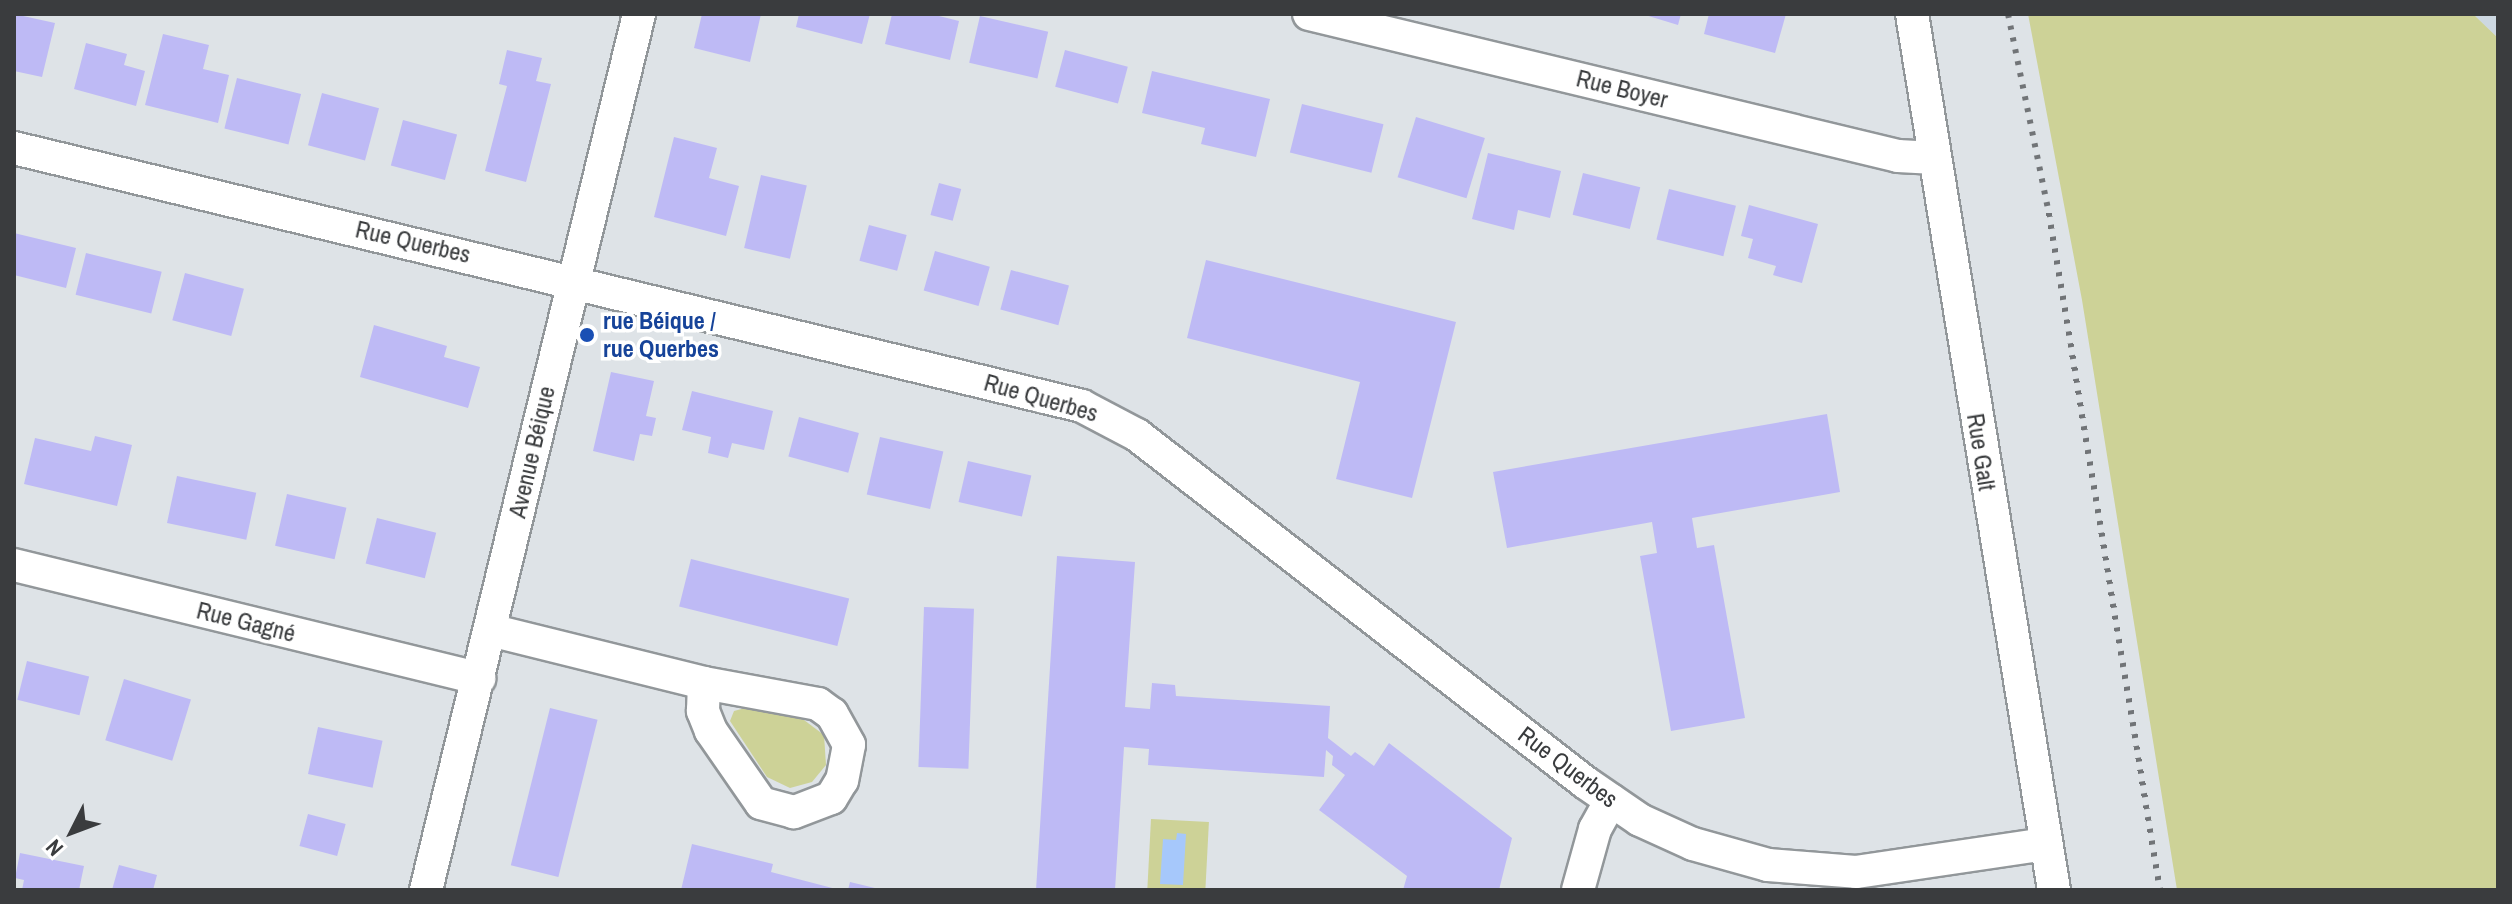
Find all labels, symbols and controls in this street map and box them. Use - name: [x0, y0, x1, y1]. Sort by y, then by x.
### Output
- street label: Rue Boyer: [1573, 64, 1671, 114]
- street label: Rue Querbes: [353, 215, 473, 269]
- place label: rue Béique / rue Querbes: [603, 307, 719, 363]
- marker: rue Béique / rue Querbes: [578, 326, 596, 344]
- street label: Rue Querbes: [981, 368, 1101, 428]
- street label: Avenue Béique: [503, 383, 561, 521]
- street label: Rue Galt: [1961, 411, 2001, 493]
- street label: Rue Gagné: [194, 596, 298, 648]
- street label: Rue Querbes: [1513, 720, 1623, 814]
- north arrow: [32, 792, 112, 872]
- text: N: [39, 833, 70, 863]

